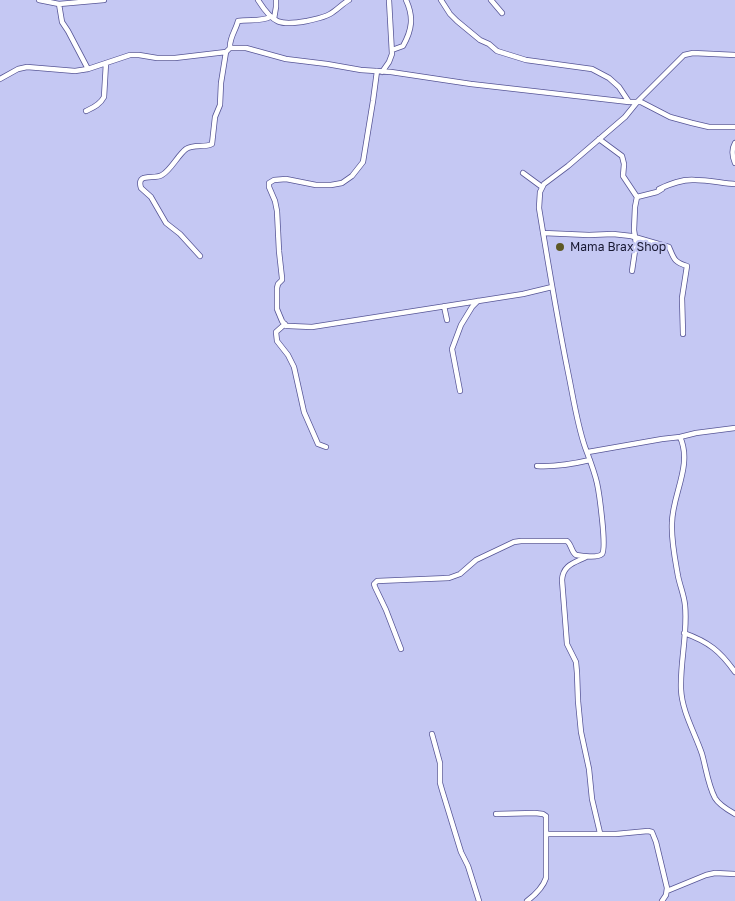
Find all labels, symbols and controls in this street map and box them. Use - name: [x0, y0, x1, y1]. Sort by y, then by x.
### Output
- place label: Mama Brax Shop: [570, 240, 666, 254]
- marker: Mama Brax Shop: [554, 241, 566, 253]

